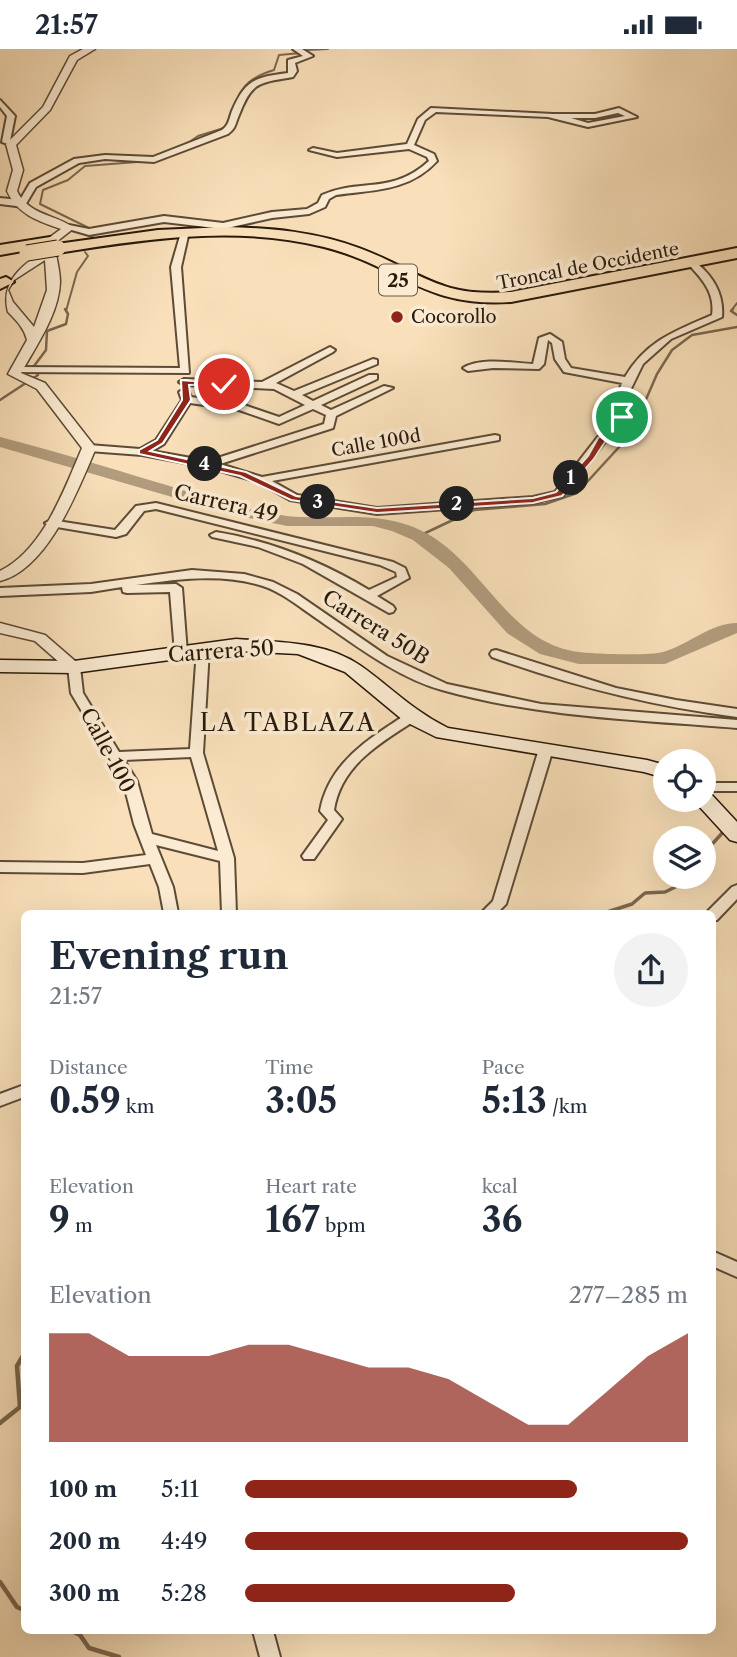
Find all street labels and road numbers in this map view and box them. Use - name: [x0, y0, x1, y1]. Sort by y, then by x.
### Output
- street label: Troncal de Occidente: [495, 238, 681, 294]
- road number: 25: [379, 265, 417, 295]
- street label: Calle 100d: [330, 424, 422, 462]
- street label: Carrera 49: [172, 479, 280, 527]
- street label: Carrera 50B: [318, 584, 434, 670]
- street label: Carrera 50: [167, 635, 275, 667]
- street label: Calle 100: [75, 703, 141, 797]

